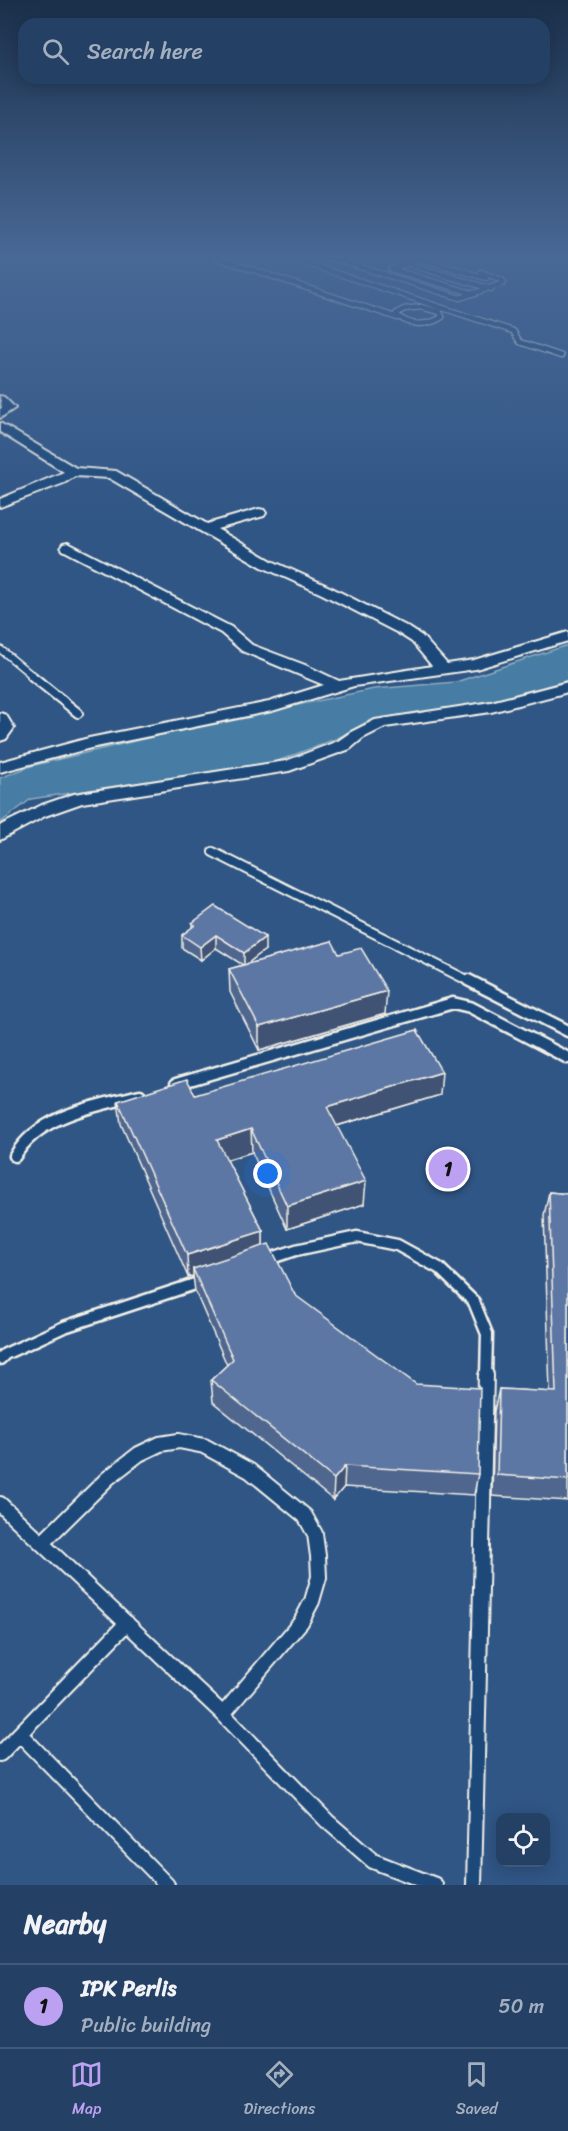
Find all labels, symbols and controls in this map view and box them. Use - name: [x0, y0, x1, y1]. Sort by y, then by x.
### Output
- search box: [18, 18, 550, 84]
- text: Search here: [87, 32, 203, 71]
- icon: search: [39, 35, 72, 68]
- pin: 1: [428, 1146, 468, 1192]
- your location: [253, 1159, 282, 1188]
- map controls: [496, 1813, 550, 1867]
- button: locate: [496, 1813, 550, 1867]
- text: Nearby: [24, 1901, 106, 1947]
- text: IPK Perlis: [81, 1969, 176, 2008]
- text: 1: [39, 1989, 48, 2024]
- text: 50 m: [499, 1989, 544, 2024]
- text: Public building: [81, 2008, 211, 2043]
- tab: Map: [70, 2058, 103, 2123]
- tab: Directions: [244, 2058, 315, 2123]
- tab: Saved: [456, 2058, 498, 2123]

